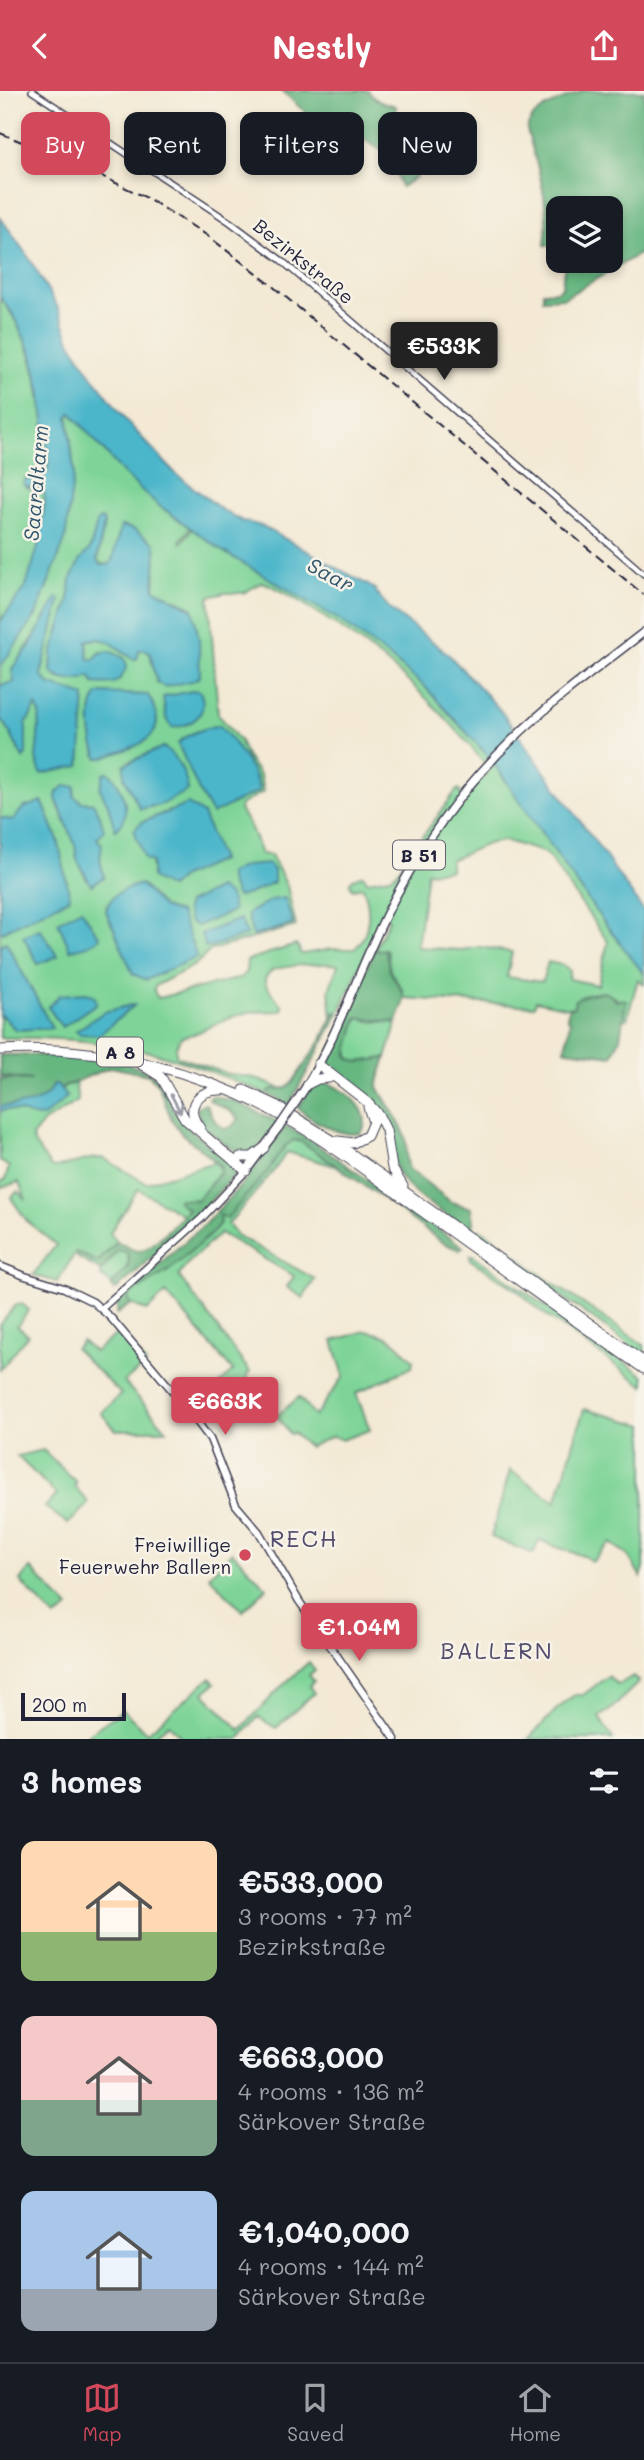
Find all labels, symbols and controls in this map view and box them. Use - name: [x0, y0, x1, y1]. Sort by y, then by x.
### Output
- text: Nestly: [272, 25, 372, 67]
- icon: back: [21, 27, 59, 65]
- icon: share: [585, 27, 623, 65]
- chip: Buy: [21, 112, 110, 175]
- chip: Rent: [124, 112, 226, 175]
- chip: Filters: [240, 112, 364, 175]
- chip: New: [378, 112, 477, 175]
- map controls: [546, 196, 623, 273]
- button: layers: [546, 196, 623, 273]
- street label: Bezirkstraße: [249, 213, 359, 309]
- pin: €533K: [395, 323, 493, 382]
- text: €533K: [407, 330, 481, 360]
- water label: Saaraltarm: [16, 424, 54, 542]
- water label: Saar: [303, 551, 359, 597]
- road number: B 51: [393, 841, 445, 869]
- road number: A 8: [97, 1037, 143, 1067]
- one-way arrow: [169, 1093, 183, 1114]
- pin: €663K: [176, 1377, 274, 1437]
- text: €663K: [187, 1385, 263, 1415]
- district label: RECH: [270, 1523, 338, 1553]
- place label: Freiwillige Feuerwehr Ballern: [59, 1532, 231, 1579]
- marker: Freiwillige Feuerwehr Ballern: [237, 1547, 253, 1563]
- pin: €1.04M: [302, 1603, 416, 1663]
- text: €1.04M: [317, 1611, 401, 1641]
- district label: BALLERN: [440, 1635, 554, 1665]
- scale bar: [21, 1690, 126, 1722]
- text: 200 m: [32, 1692, 87, 1717]
- text: 3 homes: [21, 1761, 142, 1801]
- icon: filters: [585, 1762, 623, 1800]
- text: €533,000: [238, 1861, 383, 1901]
- icon: home: [77, 1869, 161, 1953]
- text: 3 rooms · 77 m²: [238, 1901, 412, 1931]
- text: Bezirkstraße: [238, 1931, 386, 1961]
- text: €663,000: [238, 2036, 384, 2076]
- icon: home: [77, 2044, 161, 2128]
- text: 4 rooms · 136 m²: [238, 2076, 424, 2106]
- text: Särkover Straße: [238, 2106, 426, 2136]
- text: €1,040,000: [238, 2211, 410, 2251]
- icon: home: [77, 2219, 161, 2303]
- text: 4 rooms · 144 m²: [238, 2251, 424, 2281]
- text: Särkover Straße: [238, 2281, 426, 2311]
- tab: Map: [83, 2379, 122, 2446]
- tab: Saved: [287, 2379, 344, 2446]
- tab: Home: [509, 2379, 561, 2446]

